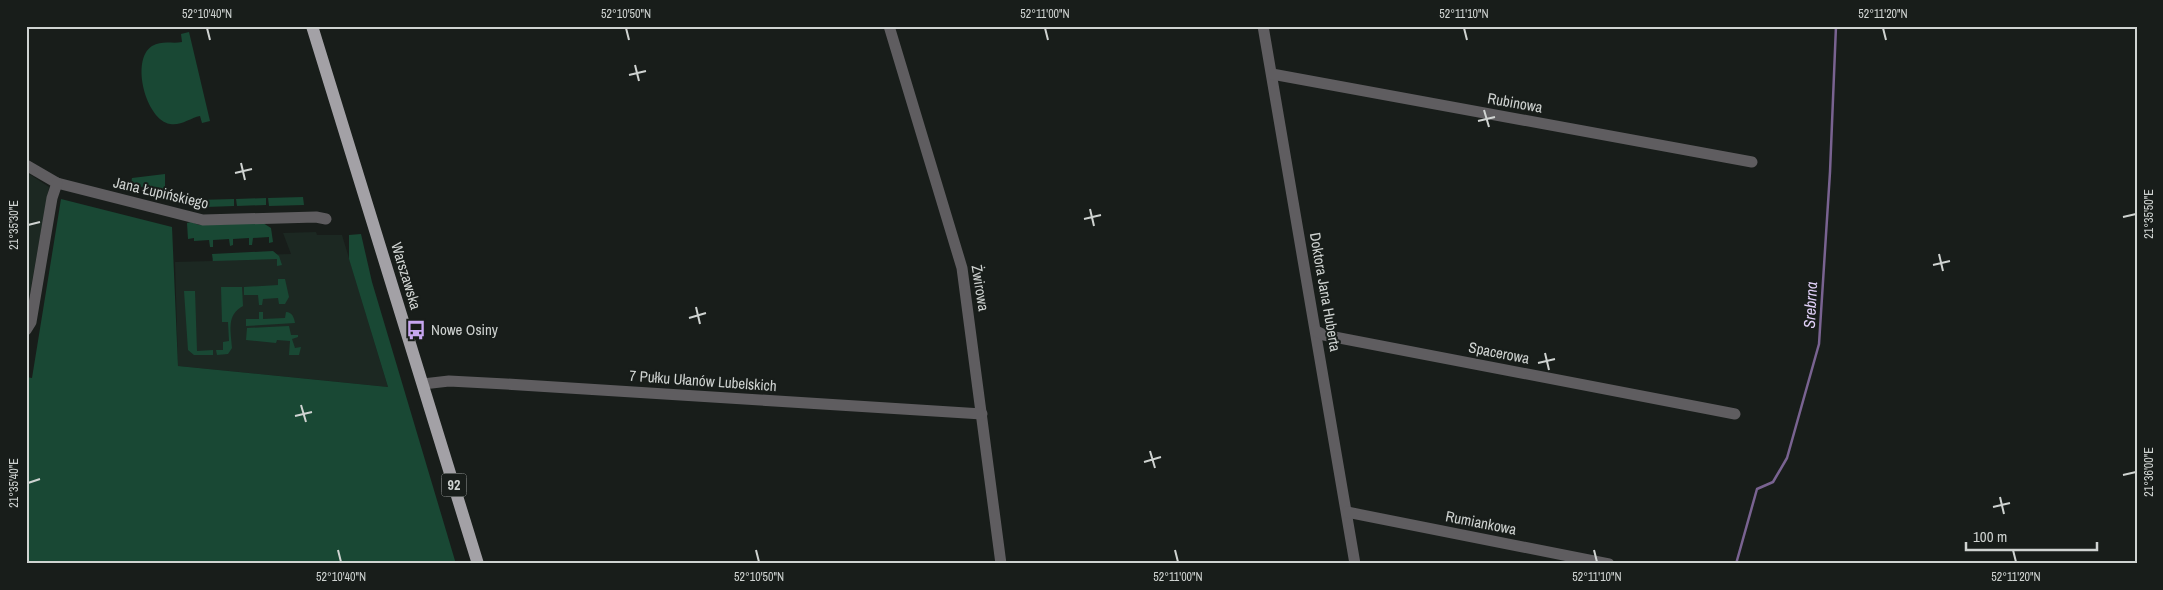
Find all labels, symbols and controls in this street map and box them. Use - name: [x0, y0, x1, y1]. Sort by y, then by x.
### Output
- text: 52°10'40"N: [182, 6, 232, 22]
- text: 52°10'50"N: [601, 6, 651, 22]
- text: 52°11'00"N: [1020, 6, 1070, 22]
- text: 52°11'10"N: [1439, 6, 1489, 22]
- text: 52°11'20"N: [1858, 6, 1908, 22]
- street label: Rubinowa: [1486, 87, 1544, 118]
- street label: Jana Łupińskiego: [111, 171, 211, 214]
- text: 21°35'50"E: [2141, 189, 2157, 239]
- text: 21°35'30"E: [6, 200, 22, 250]
- street label: Doktora Jana Huberta: [1305, 231, 1346, 353]
- street label: Warszawska: [386, 240, 427, 312]
- street label: Żwirowa: [966, 263, 995, 313]
- water label: Srebrna: [1798, 281, 1822, 329]
- bus stop icon: Nowe Osiny: [405, 319, 427, 341]
- place label: Nowe Osiny: [431, 319, 499, 340]
- street label: Spacerowa: [1467, 336, 1531, 369]
- street label: 7 Pułku Ułanów Lubelskich: [629, 365, 777, 396]
- text: 21°36'00"E: [2141, 447, 2157, 497]
- text: 21°35'40"E: [6, 458, 22, 508]
- road number: 92: [442, 474, 466, 496]
- street label: Rumiankowa: [1444, 505, 1518, 540]
- scale bar: [1966, 520, 2097, 552]
- text: 100 m: [1973, 526, 2007, 547]
- text: 52°10'40"N: [316, 569, 366, 585]
- text: 52°10'50"N: [734, 569, 784, 585]
- text: 52°11'00"N: [1153, 569, 1203, 585]
- text: 52°11'10"N: [1572, 569, 1622, 585]
- text: 52°11'20"N: [1991, 569, 2041, 585]

